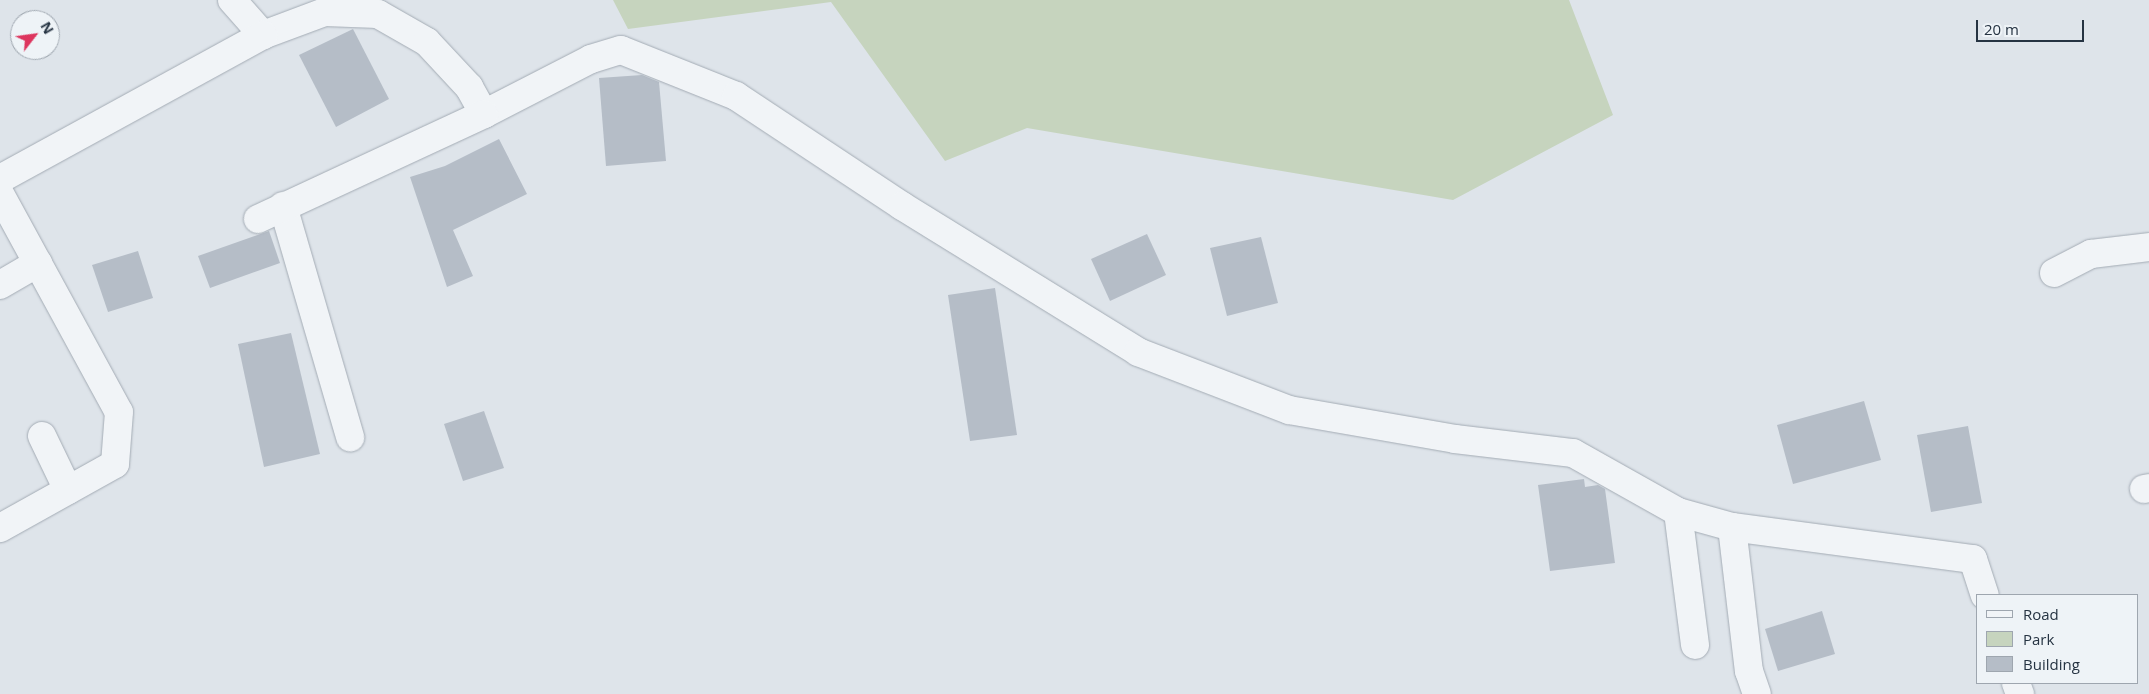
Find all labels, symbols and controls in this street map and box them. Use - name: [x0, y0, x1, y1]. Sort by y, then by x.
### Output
- north arrow: [10, 10, 60, 60]
- scale bar: [1979, 10, 2086, 42]
- text: N: [36, 18, 59, 37]
- text: 20 m: [1984, 19, 2019, 39]
- legend: [1976, 594, 2139, 684]
- text: Road: [2023, 604, 2059, 624]
- text: Park: [2023, 629, 2054, 649]
- text: Building: [2023, 654, 2080, 674]

